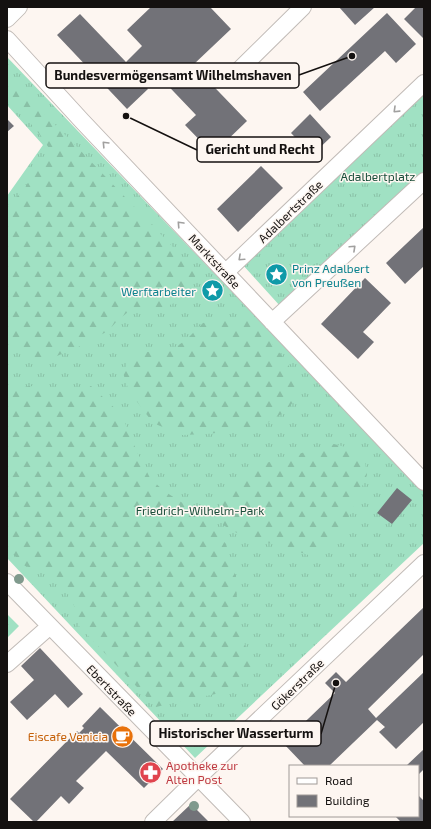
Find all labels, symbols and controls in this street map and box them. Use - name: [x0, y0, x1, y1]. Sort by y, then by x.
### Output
- callout: Bundesvermögensamt Wilhelmshaven: [46, 63, 299, 88]
- text: Bundesvermögensamt Wilhelmshaven: [54, 67, 292, 83]
- one-way arrow: [393, 105, 401, 113]
- callout: Gericht und Recht: [197, 137, 322, 162]
- one-way arrow: [102, 141, 110, 149]
- text: Gericht und Recht: [206, 141, 315, 157]
- park label: Adalbertplatz: [341, 169, 415, 183]
- street label: Adalbertstraße: [255, 177, 325, 245]
- one-way arrow: [178, 221, 185, 228]
- street label: Marktstraße: [186, 231, 244, 291]
- one-way arrow: [348, 246, 355, 253]
- one-way arrow: [238, 253, 246, 261]
- place label: Prinz Adalbert von Preußen: [292, 261, 370, 289]
- place icon: Prinz Adalbert von Preußen: [263, 262, 289, 288]
- place icon: Werftarbeiter: [199, 278, 225, 304]
- place label: Werftarbeiter: [121, 284, 196, 298]
- park label: Friedrich-Wilhelm-Park: [136, 503, 264, 517]
- street label: Gökerstraße: [268, 655, 326, 713]
- street label: Ebertstraße: [84, 661, 140, 719]
- callout: Historischer Wasserturm: [150, 721, 321, 746]
- cafe icon: Eiscafe Venicia: [110, 723, 136, 749]
- text: Historischer Wasserturm: [159, 725, 313, 741]
- place label: Eiscafe Venicia: [28, 729, 108, 743]
- place label: Apotheke zur Alten Post: [166, 758, 238, 786]
- pharmacy icon: Apotheke zur Alten Post: [138, 759, 164, 785]
- legend: [289, 765, 419, 817]
- text: Road: [325, 773, 353, 787]
- text: Building: [325, 793, 370, 807]

